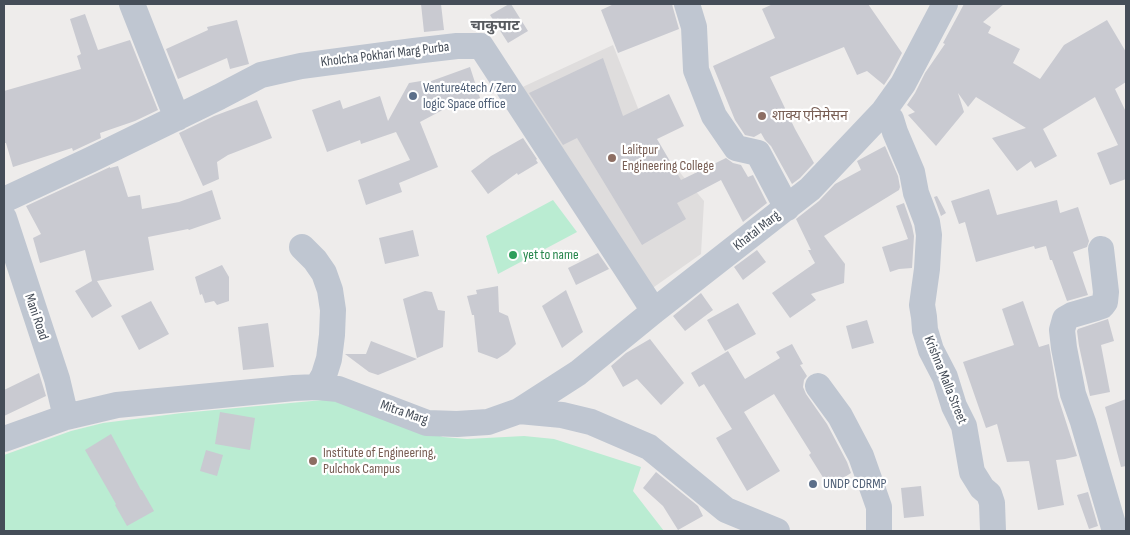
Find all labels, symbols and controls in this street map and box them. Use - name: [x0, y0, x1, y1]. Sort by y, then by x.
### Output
- district label: चाकुपाट: [471, 17, 519, 35]
- street label: Kholcha Pokhari Marg Purba: [320, 39, 450, 71]
- place label: Venture4tech / Zero logic Space office: [423, 80, 517, 112]
- marker: Venture4tech / Zero logic Space office: [407, 90, 419, 102]
- place label: शाक्य एनिमेसन: [772, 108, 848, 124]
- marker: शाक्य एनिमेसन: [756, 110, 768, 122]
- place label: Lalitpur Engineering College: [622, 142, 714, 174]
- marker: Lalitpur Engineering College: [606, 152, 618, 164]
- street label: Khatal Marg: [730, 207, 784, 255]
- place label: yet to name: [523, 247, 579, 263]
- marker: yet to name: [507, 249, 519, 261]
- street label: Mani Road: [20, 292, 52, 342]
- street label: Krishna Malla Street: [920, 333, 970, 427]
- street label: Mitra Marg: [378, 397, 430, 429]
- place label: Institute of Engineering, Pulchok Campus: [323, 445, 436, 478]
- marker: Institute of Engineering, Pulchok Campus: [307, 455, 319, 467]
- place label: UNDP CDRMP: [823, 476, 886, 492]
- marker: UNDP CDRMP: [807, 478, 819, 490]

